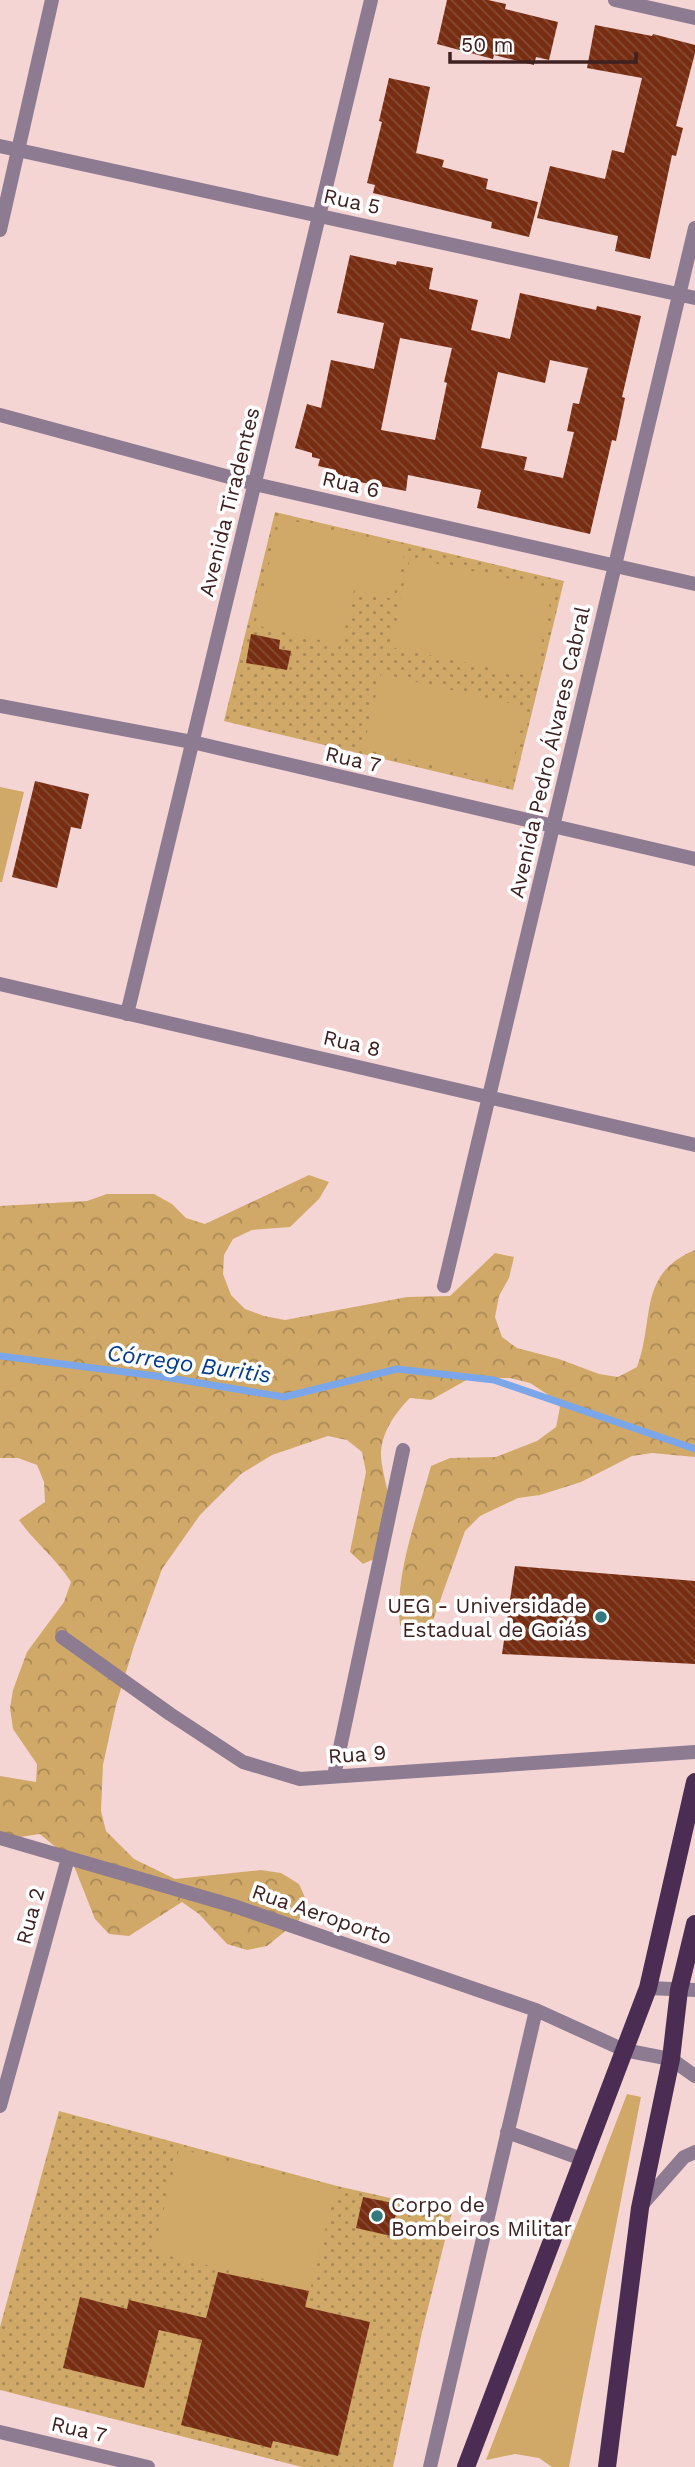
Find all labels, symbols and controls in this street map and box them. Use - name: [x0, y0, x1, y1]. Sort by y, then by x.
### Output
- scale bar: [450, 21, 636, 65]
- text: 50 m: [461, 32, 513, 57]
- street label: Rua 5: [321, 183, 383, 219]
- street label: Avenida Tiradentes: [193, 405, 265, 599]
- street label: Rua 6: [320, 465, 382, 503]
- street label: Avenida Pedro Álvares Cabral: [503, 603, 595, 900]
- street label: Rua 7: [323, 740, 383, 778]
- street label: Rua 8: [321, 1024, 383, 1062]
- water label: Córrego Buritis: [105, 1339, 273, 1389]
- place label: UEG - Universidade Estadual de Goiás: [387, 1593, 587, 1642]
- marker: UEG - Universidade Estadual de Goiás: [593, 1609, 609, 1625]
- street label: Rua 9: [327, 1739, 387, 1769]
- street label: Rua Aeroporto: [249, 1878, 395, 1950]
- street label: Rua 2: [10, 1885, 50, 1947]
- place label: Corpo de Bombeiros Militar: [391, 2192, 572, 2241]
- marker: Corpo de Bombeiros Militar: [369, 2208, 385, 2224]
- street label: Rua 7: [49, 2410, 109, 2448]

